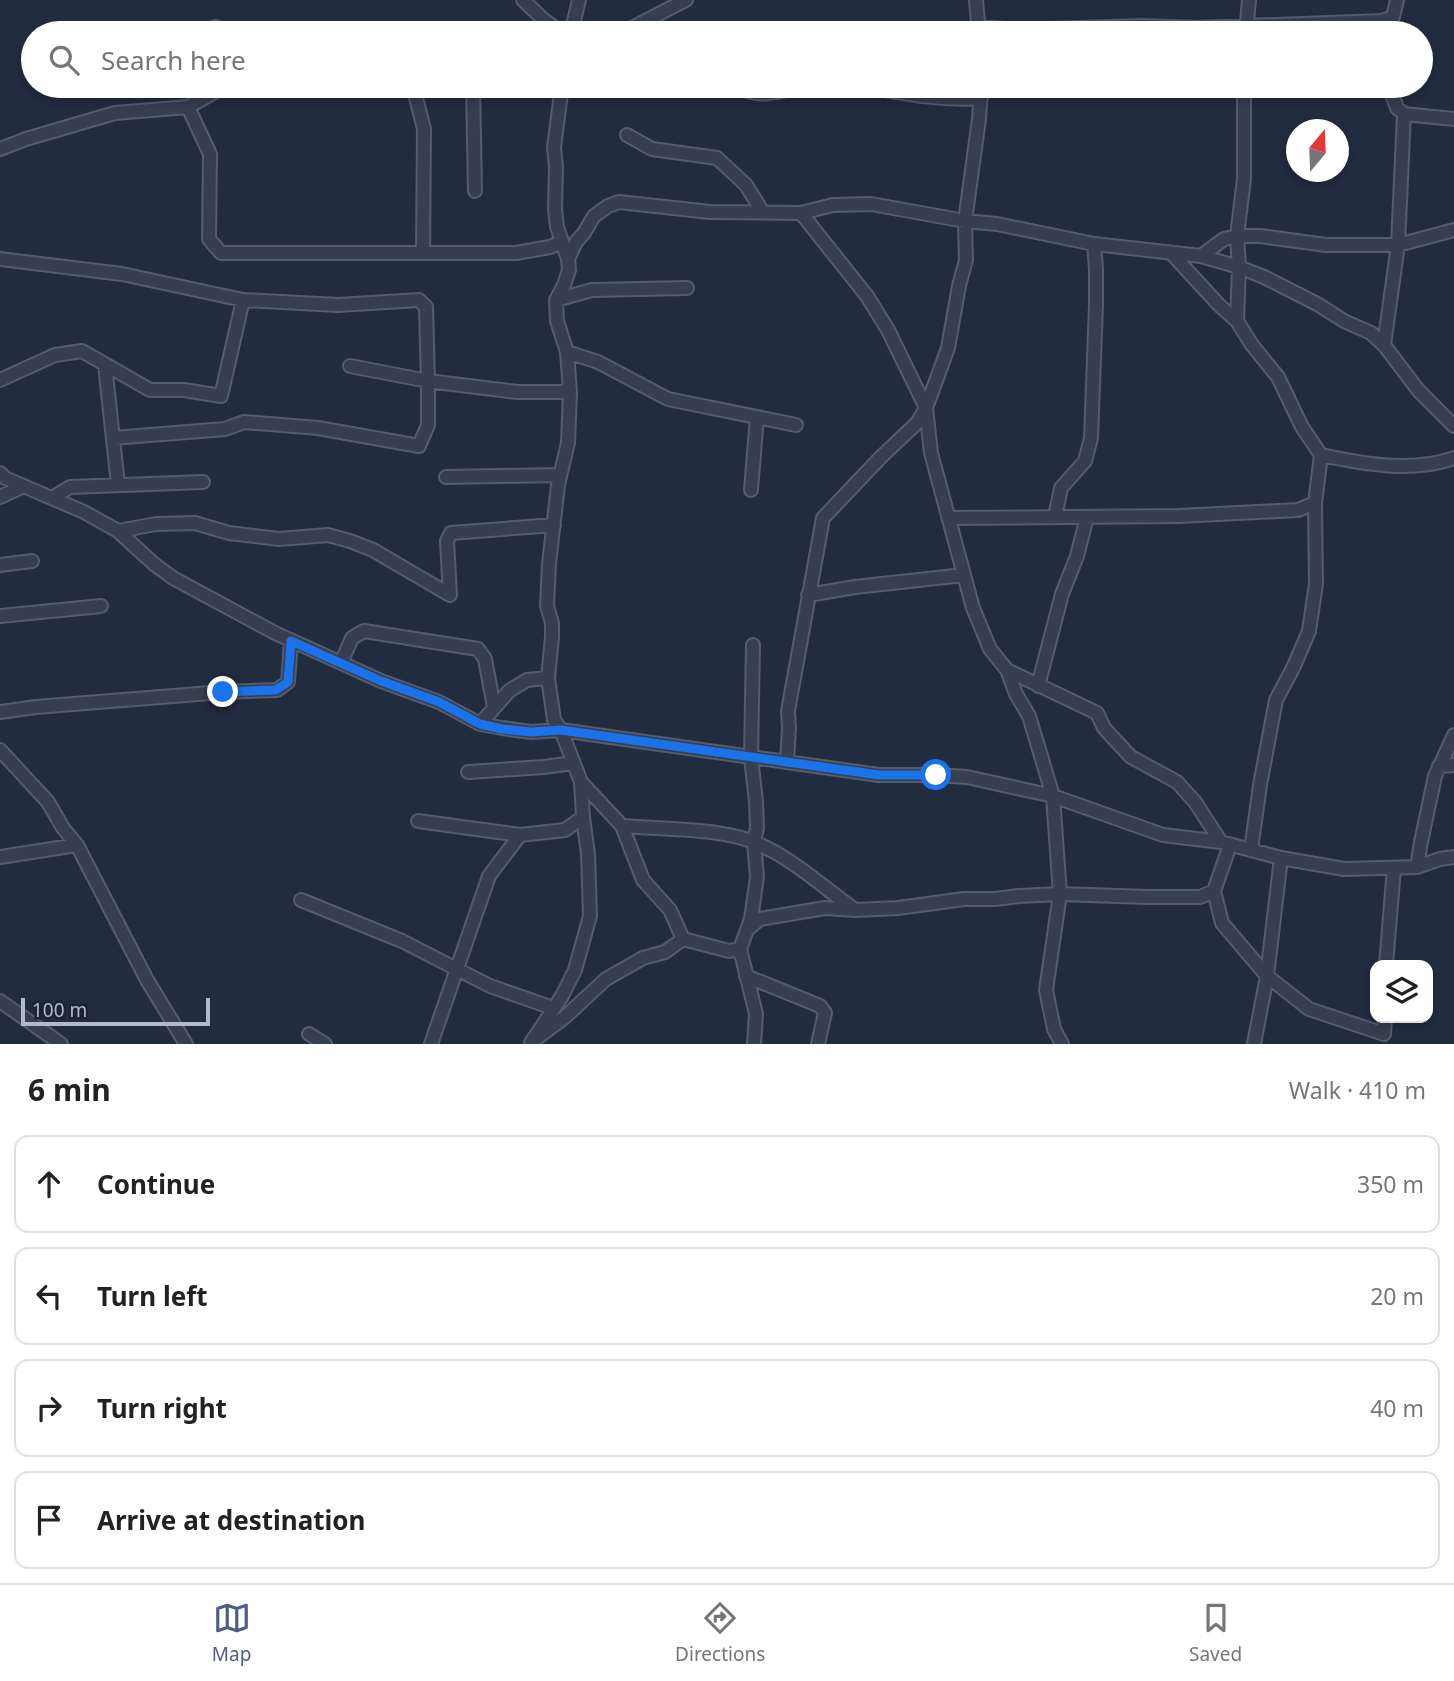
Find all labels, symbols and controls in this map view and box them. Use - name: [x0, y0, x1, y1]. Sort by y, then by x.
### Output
- search box: [21, 21, 1433, 98]
- icon: search: [45, 41, 83, 79]
- text: Search here: [101, 42, 246, 78]
- north arrow: [1286, 119, 1349, 182]
- route end: [207, 676, 238, 707]
- route start: [920, 759, 951, 790]
- map controls: [1370, 960, 1433, 1023]
- button: layers: [1370, 960, 1433, 1023]
- scale bar: [21, 995, 210, 1027]
- text: 100 m: [32, 997, 87, 1023]
- text: 6 min: [28, 1069, 111, 1110]
- text: Walk · 410 m: [1289, 1074, 1426, 1106]
- icon: ahead: [30, 1165, 68, 1203]
- text: Continue: [97, 1166, 215, 1202]
- text: 350 m: [1357, 1168, 1424, 1200]
- icon: left: [30, 1277, 68, 1315]
- text: Turn left: [97, 1278, 208, 1314]
- text: 20 m: [1370, 1280, 1424, 1312]
- icon: right: [30, 1389, 68, 1427]
- text: Turn right: [97, 1390, 227, 1426]
- text: 40 m: [1370, 1392, 1424, 1424]
- icon: arrive: [30, 1501, 68, 1539]
- text: Arrive at destination: [97, 1502, 366, 1538]
- tab: Map: [212, 1599, 251, 1667]
- tab: Directions: [675, 1599, 765, 1667]
- tab: Saved: [1189, 1599, 1242, 1667]

